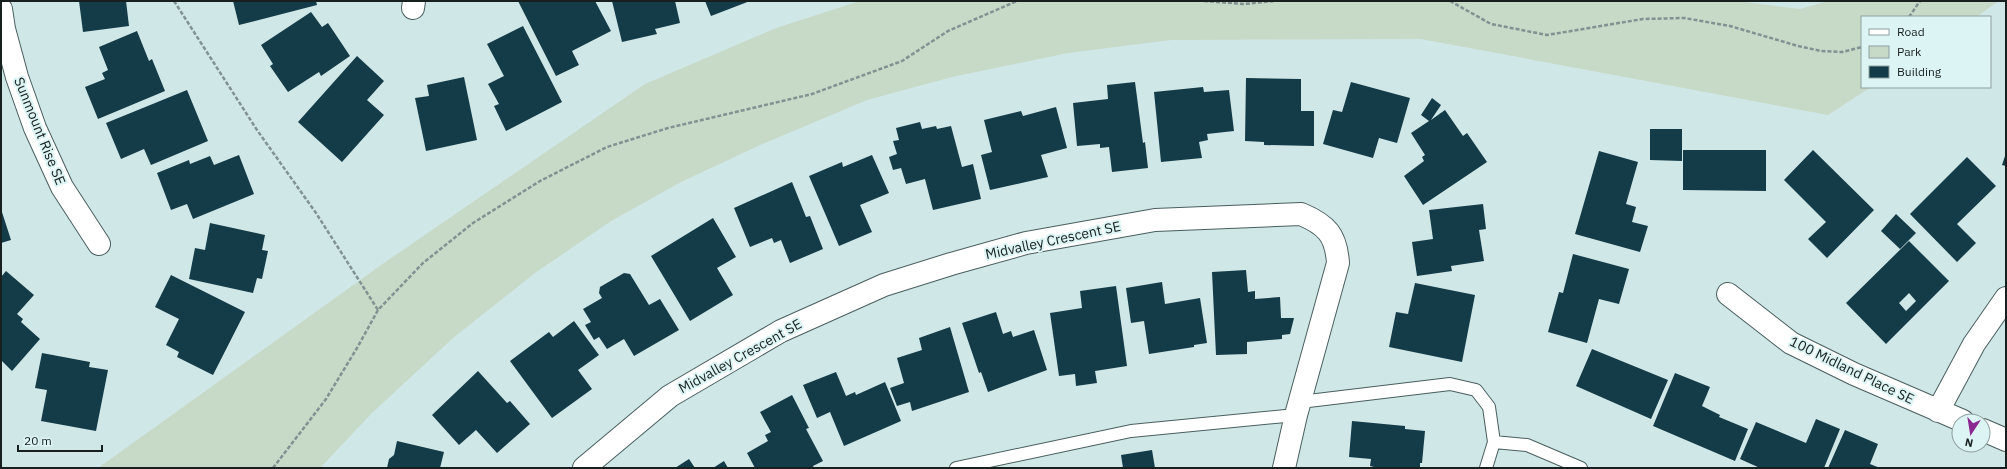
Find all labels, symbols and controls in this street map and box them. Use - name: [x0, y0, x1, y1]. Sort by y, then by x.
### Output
- legend: [1861, 16, 1991, 88]
- text: Road: [1897, 24, 1925, 39]
- text: Park: [1897, 44, 1922, 59]
- text: Building: [1897, 64, 1942, 79]
- street label: Sunmount Rise SE: [10, 74, 70, 188]
- street label: Midvalley Crescent SE: [984, 217, 1122, 263]
- street label: Midvalley Crescent SE: [675, 315, 805, 397]
- street label: 100 Midland Place SE: [1787, 332, 1917, 408]
- north arrow: [1951, 413, 1991, 453]
- scale bar: [18, 427, 102, 453]
- text: 20 m: [24, 433, 52, 448]
- text: N: [1964, 435, 1974, 450]

